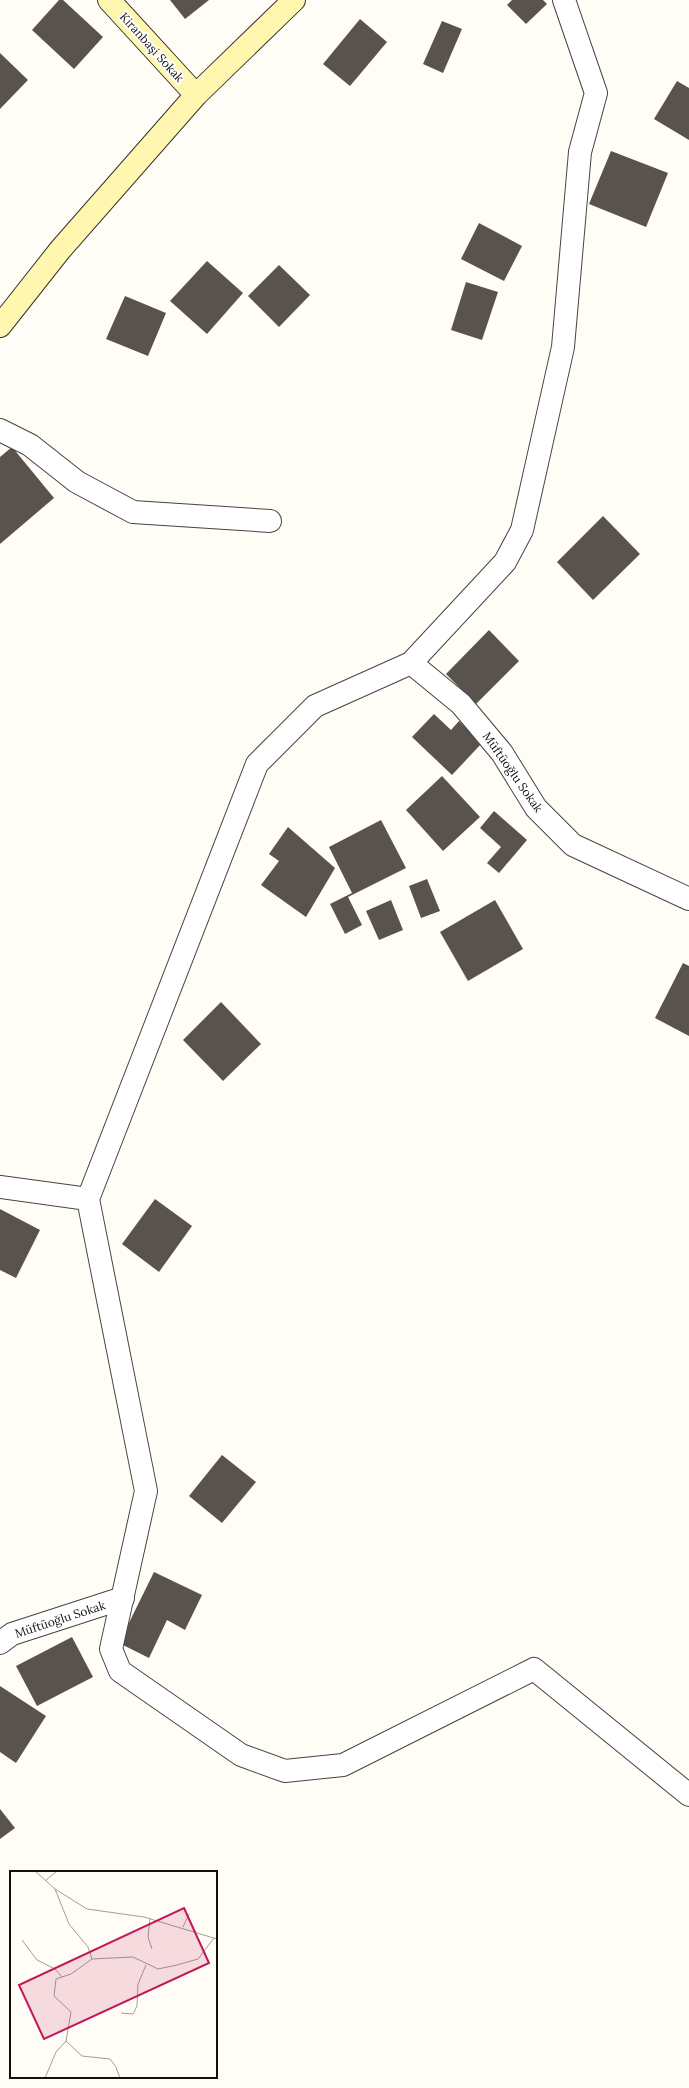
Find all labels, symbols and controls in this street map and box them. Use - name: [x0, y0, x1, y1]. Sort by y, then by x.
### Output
- street label: Kiranbaşi Sokak: [117, 9, 187, 85]
- street label: Müftüoğlu Sokak: [480, 729, 547, 816]
- street label: Müftüoğlu Sokak: [13, 1597, 108, 1641]
- inset map: [10, 1871, 217, 2078]

